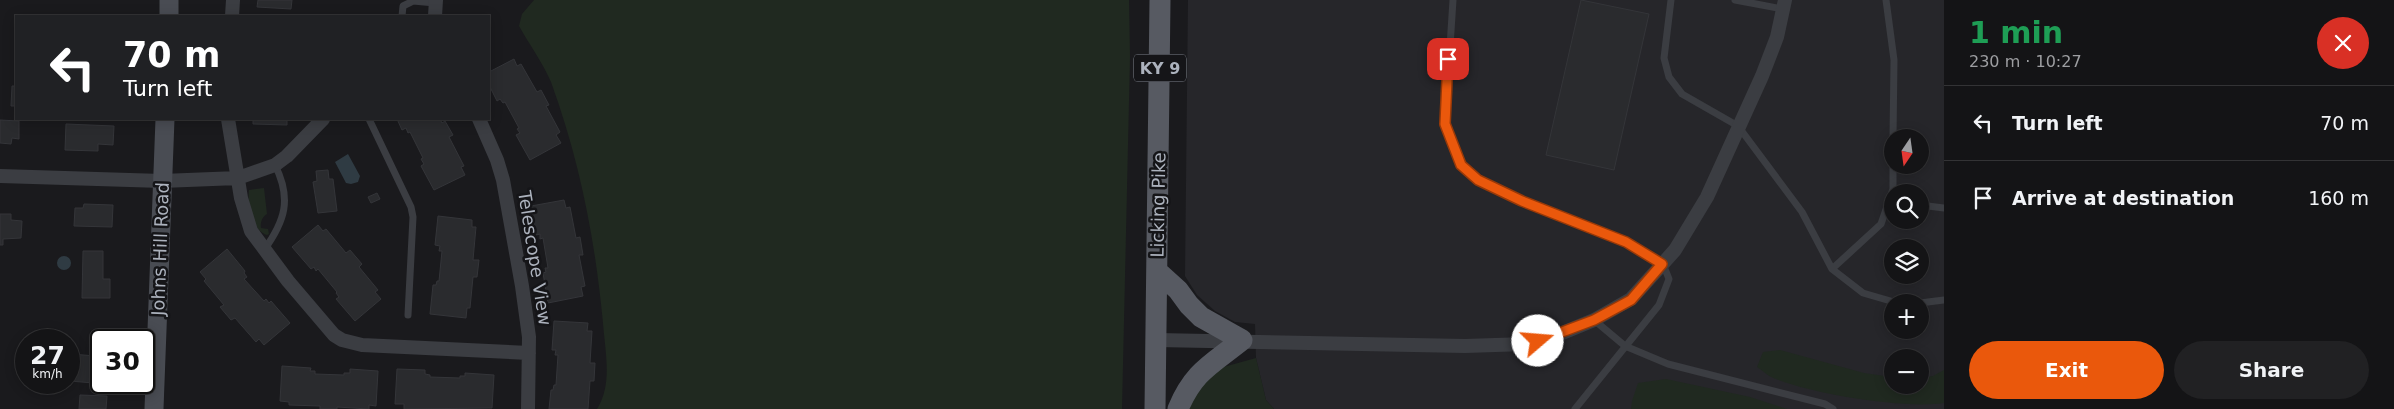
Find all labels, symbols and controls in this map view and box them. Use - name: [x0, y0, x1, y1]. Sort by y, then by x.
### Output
- text: 1 min: [1969, 15, 2063, 50]
- button: close: [2317, 17, 2369, 69]
- icon: left: [40, 35, 105, 100]
- text: 70 m: [123, 35, 220, 75]
- pin: [1427, 38, 1469, 80]
- icon: arrive: [1434, 45, 1462, 73]
- text: 230 m · 10:27: [1969, 52, 2082, 71]
- road number: KY 9: [1134, 54, 1186, 82]
- text: Turn left: [123, 76, 212, 101]
- icon: left: [1969, 109, 1997, 137]
- text: Turn left: [2012, 112, 2103, 134]
- text: 70 m: [2320, 112, 2369, 134]
- north arrow: [1884, 129, 1929, 174]
- map controls: [1884, 129, 1929, 394]
- street label: Licking Pike: [1147, 152, 1169, 258]
- street label: Johns Hill Road: [147, 182, 173, 317]
- button: search: [1884, 184, 1929, 229]
- icon: arrive: [1969, 184, 1997, 212]
- text: Arrive at destination: [2012, 187, 2234, 209]
- text: 160 m: [2308, 187, 2369, 209]
- street label: Telescope View: [514, 188, 556, 327]
- button: layers: [1884, 239, 1929, 284]
- button: +: [1884, 294, 1929, 339]
- position arrow: [1511, 314, 1563, 366]
- speed limit sign: 30: [90, 329, 155, 394]
- text: 27: [30, 341, 65, 370]
- button: Exit: [1969, 341, 2164, 399]
- button: Share: [2174, 341, 2369, 399]
- button: −: [1884, 349, 1929, 394]
- text: km/h: [32, 367, 63, 381]

